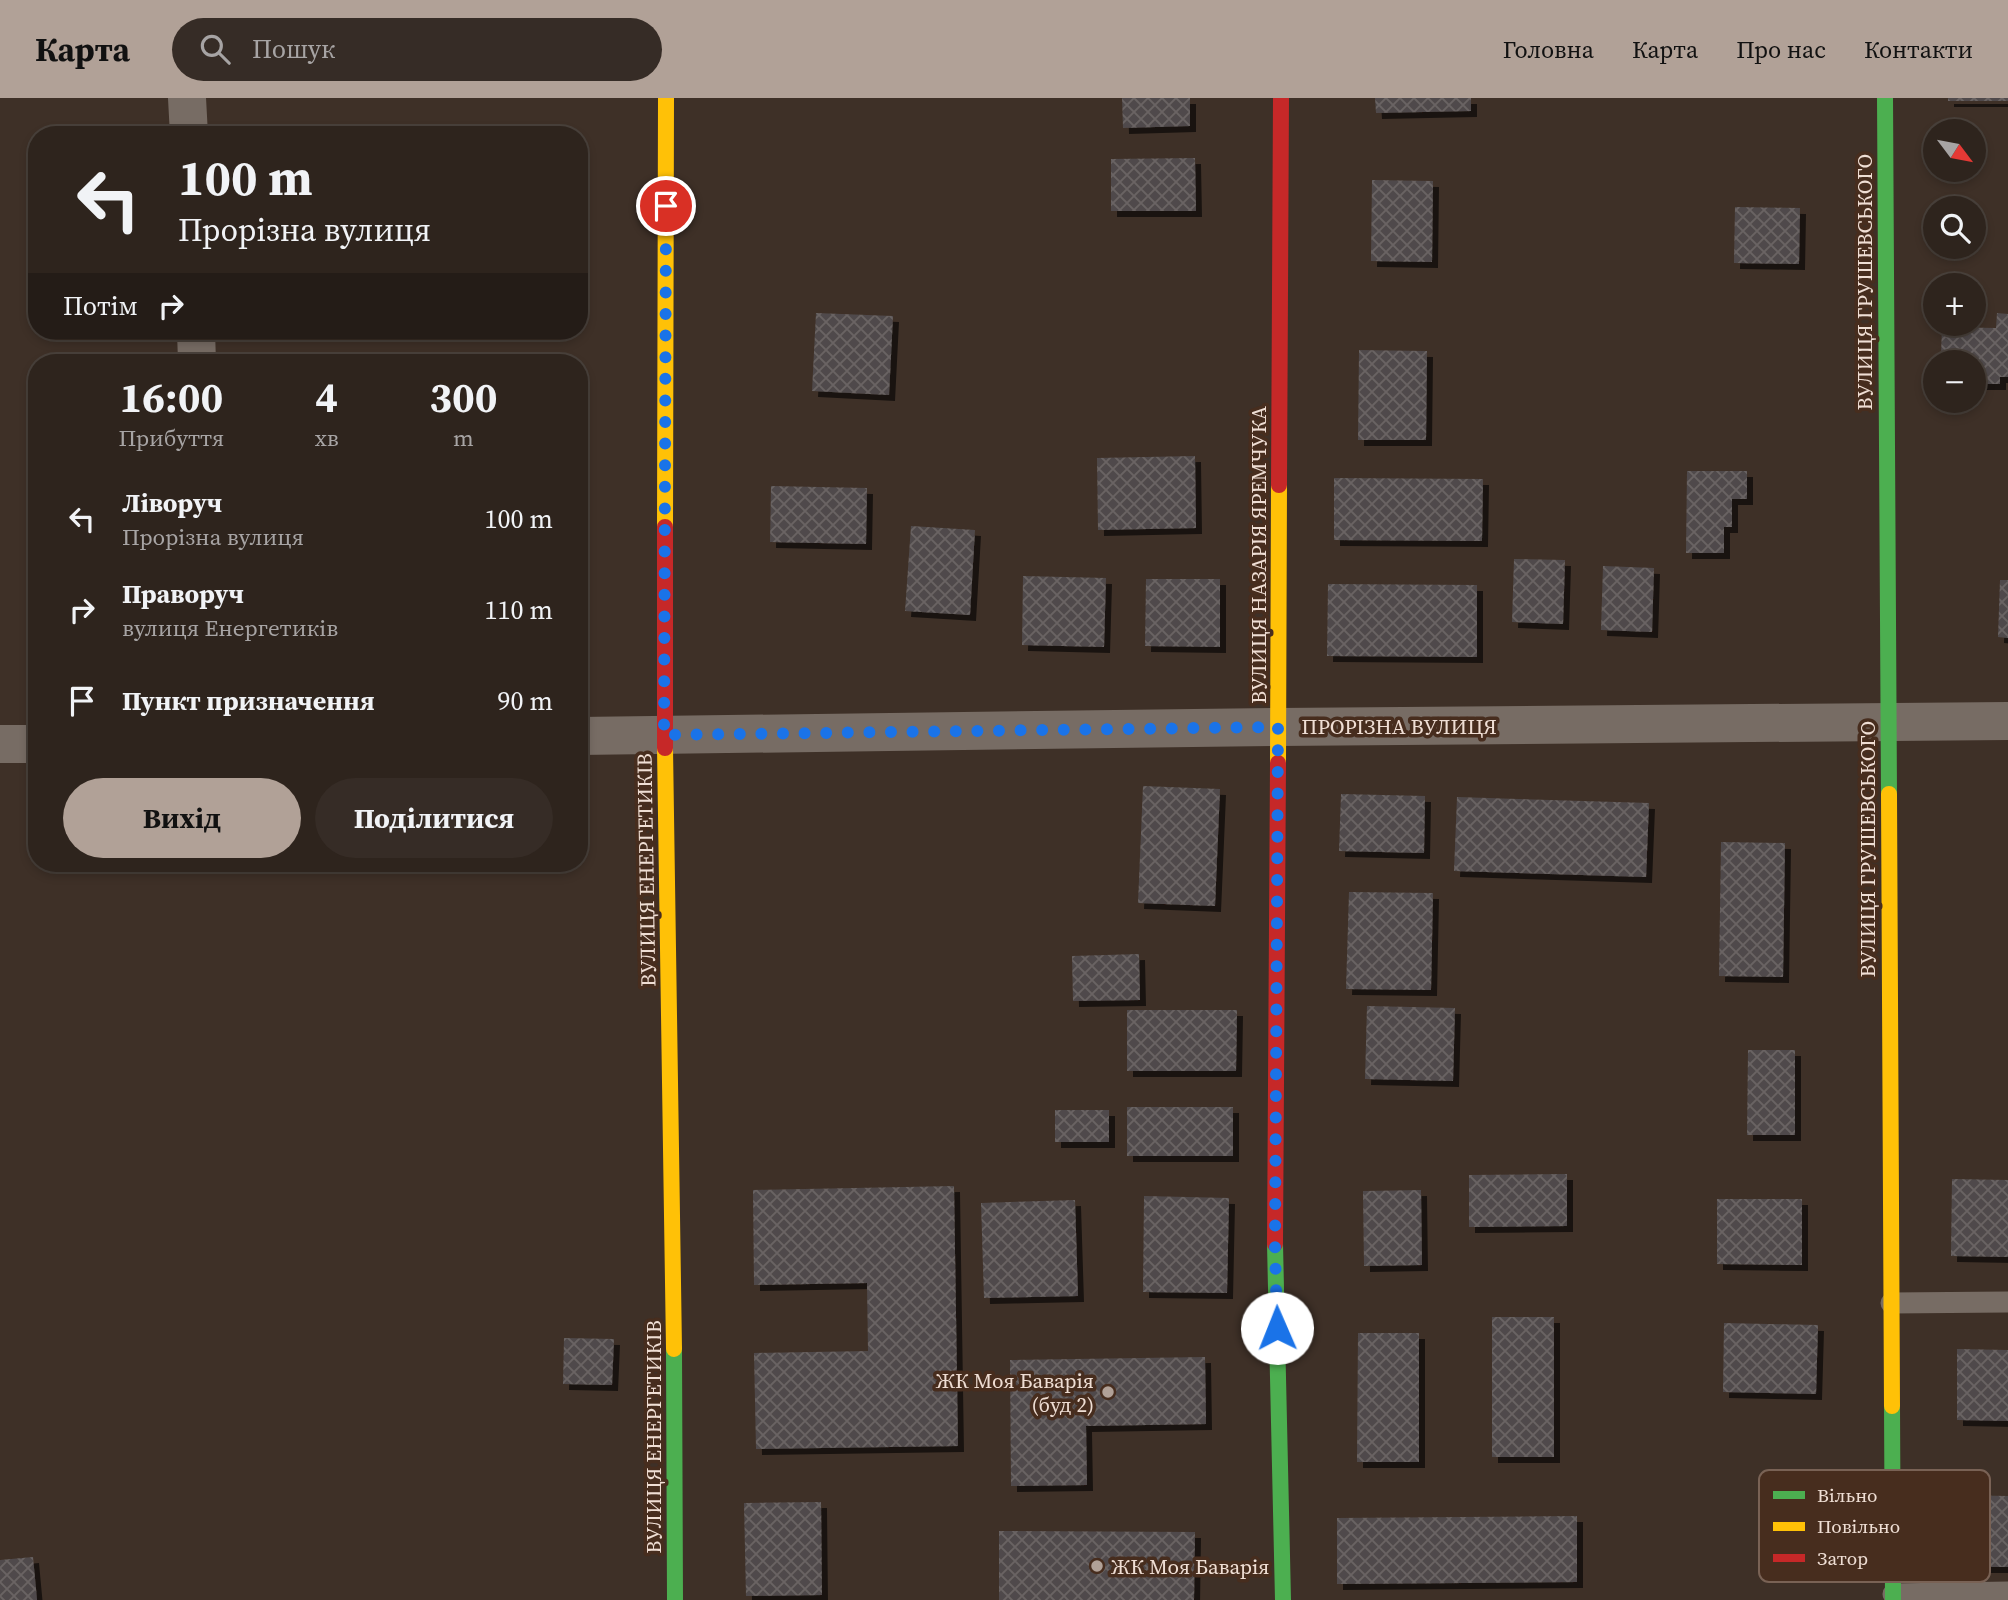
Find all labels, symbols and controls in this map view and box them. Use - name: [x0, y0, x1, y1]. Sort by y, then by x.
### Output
- search box: [172, 18, 662, 81]
- text: Карта: [35, 27, 130, 72]
- icon: search: [196, 30, 234, 68]
- text: Пошук: [252, 31, 335, 67]
- text: Головна: [1503, 33, 1594, 66]
- text: Карта: [1632, 33, 1698, 66]
- text: Про нас: [1736, 33, 1826, 66]
- text: Контакти: [1864, 33, 1973, 66]
- north arrow: [1923, 119, 1986, 182]
- map controls: [1923, 119, 1986, 413]
- text: 100 m: [178, 144, 313, 211]
- icon: left: [63, 154, 154, 245]
- street label: ВУЛИЦЯ ГРУШЕВСЬКОГО: [1850, 154, 1879, 410]
- pin: [636, 176, 696, 236]
- icon: arrive: [647, 187, 685, 225]
- button: search: [1923, 196, 1986, 259]
- text: Прорізна вулиця: [178, 208, 431, 252]
- button: +: [1923, 273, 1986, 336]
- icon: right: [152, 287, 190, 325]
- text: Потім: [63, 288, 138, 324]
- button: −: [1923, 350, 1986, 413]
- text: 16:00: [120, 368, 223, 426]
- text: 4: [315, 368, 338, 426]
- text: 300: [429, 368, 497, 426]
- street label: ВУЛИЦЯ НАЗАРІЯ ЯРЕМЧУКА: [1244, 406, 1273, 704]
- text: Прибуття: [119, 422, 224, 454]
- text: хв: [315, 422, 339, 454]
- text: m: [453, 422, 474, 454]
- text: Ліворуч: [122, 485, 222, 521]
- icon: left: [63, 500, 101, 538]
- text: 100 m: [485, 501, 553, 537]
- text: Прорізна вулиця: [122, 521, 304, 553]
- text: Праворуч: [122, 576, 244, 612]
- icon: right: [63, 591, 101, 629]
- text: 110 m: [485, 592, 553, 628]
- text: вулиця Енергетиків: [122, 612, 338, 644]
- icon: arrive: [63, 682, 101, 720]
- text: Пункт призначення: [122, 683, 375, 719]
- text: 90 m: [498, 683, 553, 719]
- street label: ПРОРІЗНА ВУЛИЦЯ: [1301, 712, 1497, 741]
- street label: ВУЛИЦЯ ГРУШЕВСЬКОГО: [1853, 721, 1882, 977]
- street label: ВУЛИЦЯ ЕНЕРГЕТИКІВ: [629, 753, 663, 987]
- button: Вихід: [63, 778, 301, 858]
- button: Поділитися: [315, 778, 553, 858]
- position arrow: [1240, 1291, 1314, 1365]
- street label: ВУЛИЦЯ ЕНЕРГЕТИКІВ: [639, 1320, 668, 1554]
- place label: ЖК Моя Баварія (буд 2): [936, 1366, 1094, 1419]
- marker: ЖК Моя Баварія (буд 2): [1100, 1384, 1116, 1400]
- legend: [1759, 1470, 1990, 1582]
- text: Вільно: [1817, 1482, 1877, 1508]
- text: Повільно: [1817, 1513, 1900, 1539]
- text: Затор: [1817, 1545, 1868, 1571]
- place label: ЖК Моя Баварія: [1111, 1552, 1269, 1581]
- marker: ЖК Моя Баварія: [1089, 1558, 1105, 1574]

